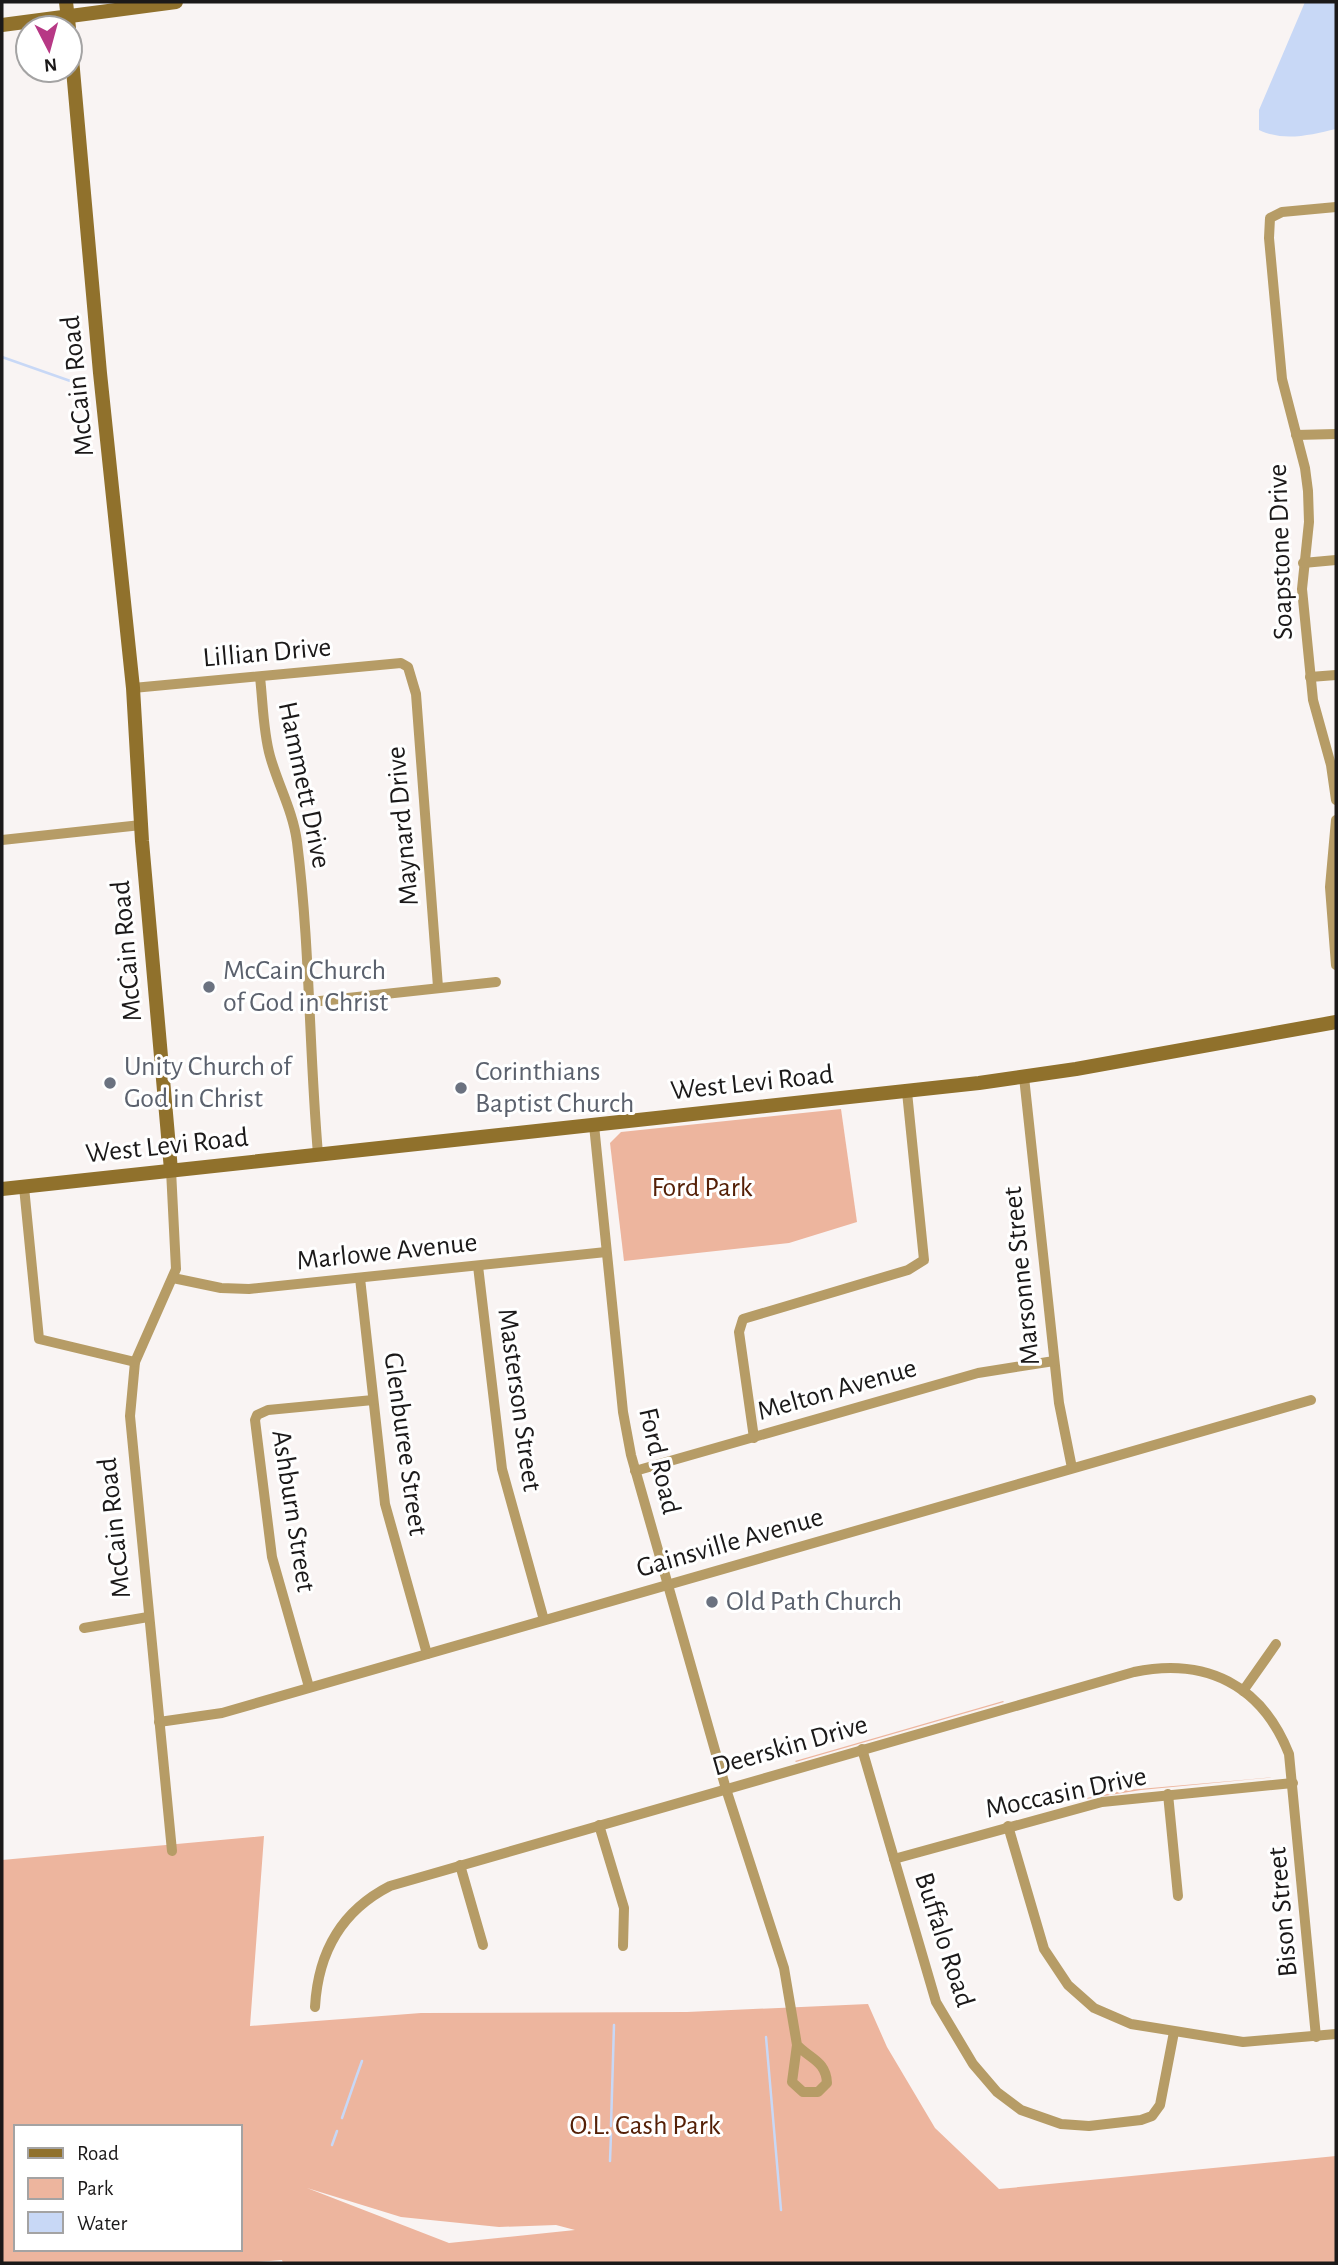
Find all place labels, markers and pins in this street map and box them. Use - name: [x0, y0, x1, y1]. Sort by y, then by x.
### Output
- place label: McCain Church of God in Christ: [223, 957, 388, 1017]
- marker: McCain Church of God in Christ: [201, 979, 217, 995]
- place label: Unity Church of God in Christ: [124, 1053, 293, 1113]
- place label: Corinthians Baptist Church: [475, 1058, 634, 1118]
- marker: Unity Church of God in Christ: [102, 1075, 118, 1091]
- marker: Corinthians Baptist Church: [453, 1080, 469, 1096]
- place label: Old Path Church: [726, 1588, 902, 1616]
- marker: Old Path Church: [704, 1594, 720, 1610]

